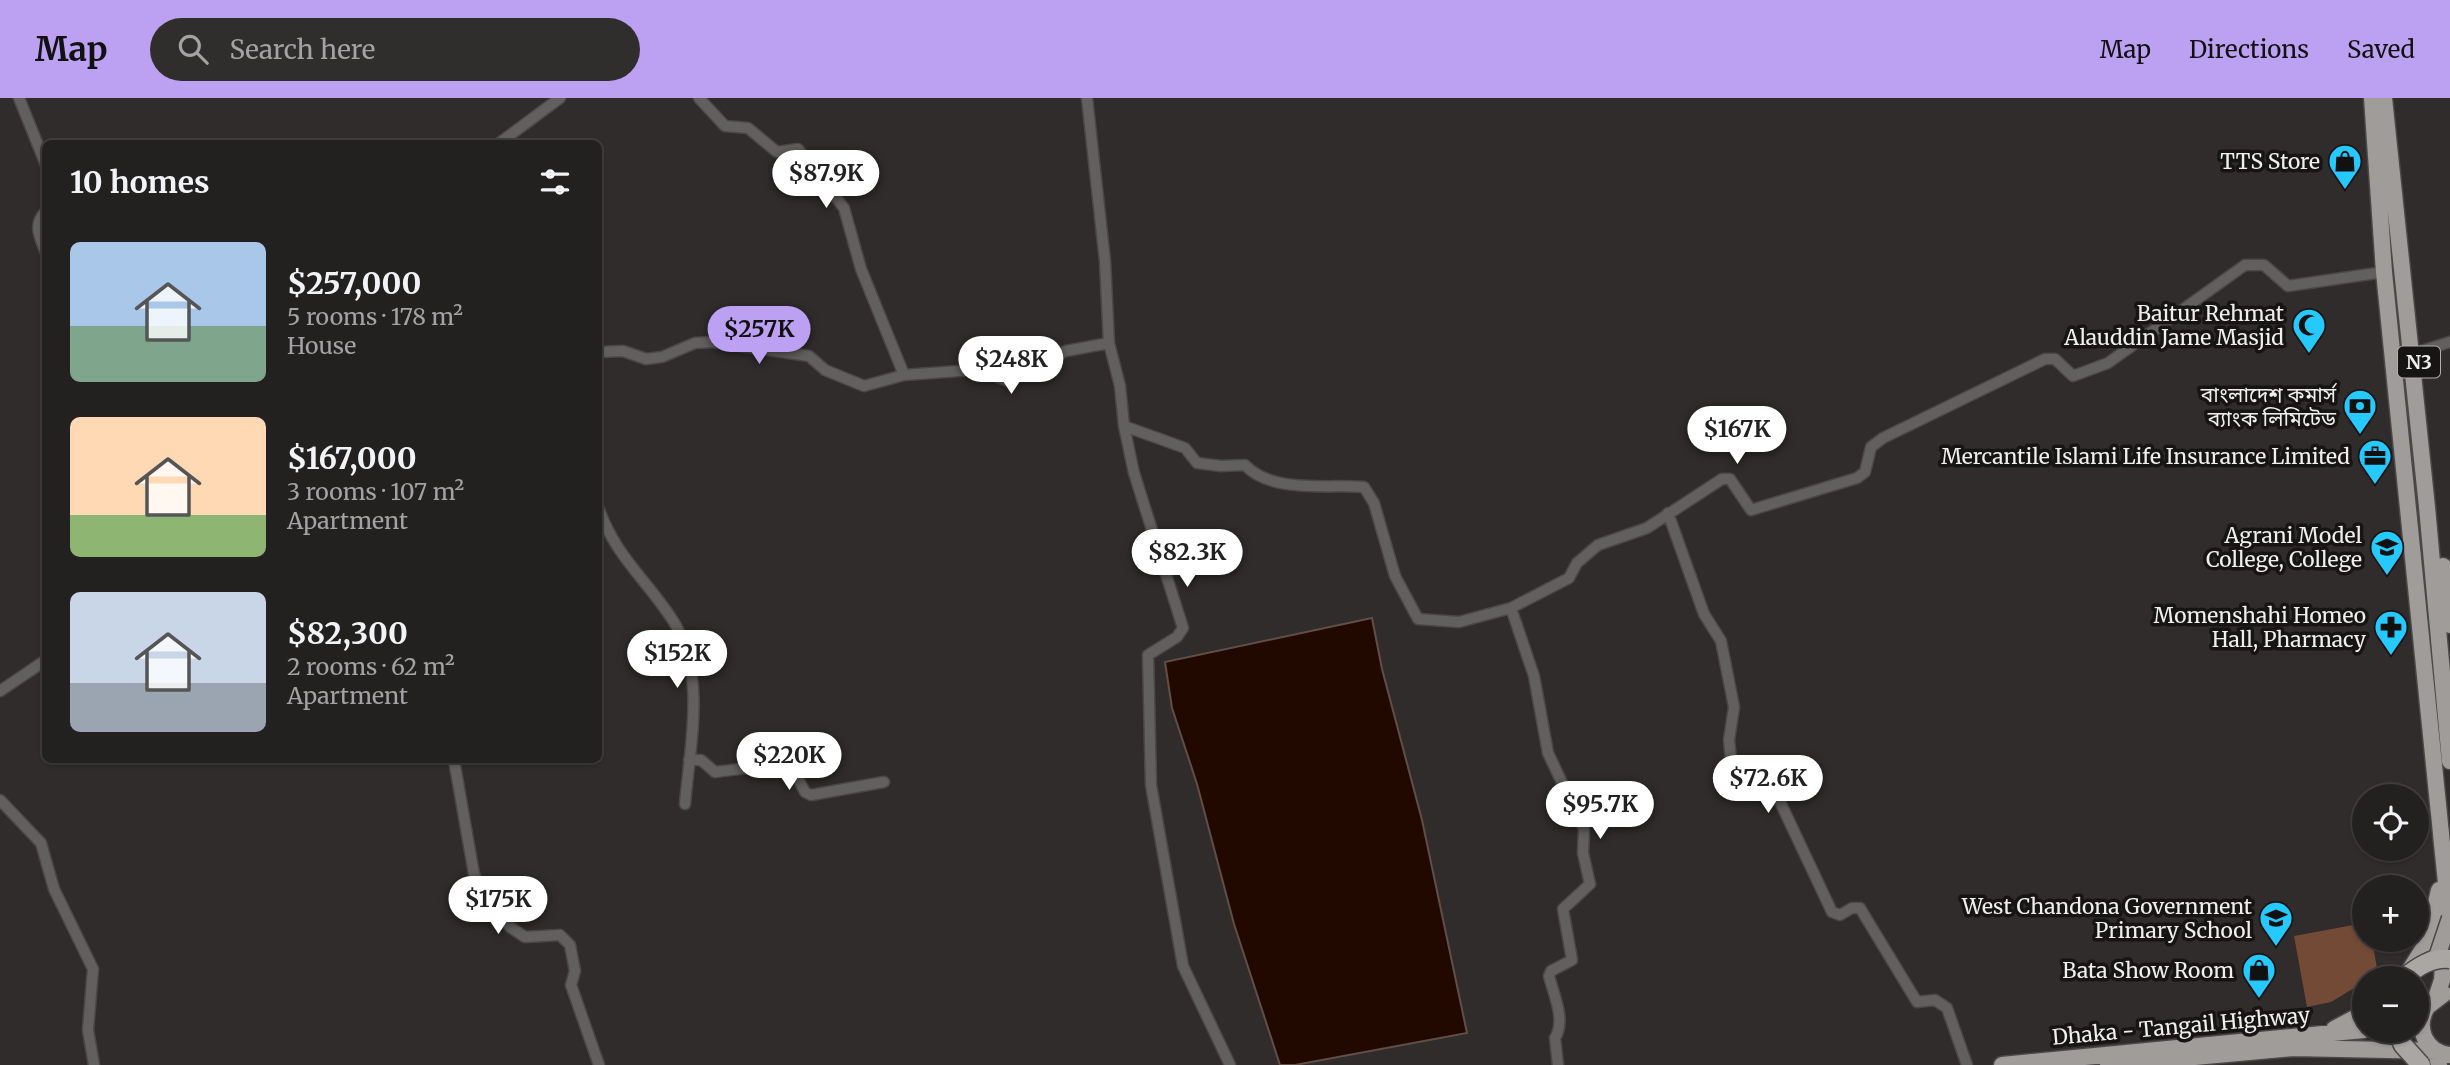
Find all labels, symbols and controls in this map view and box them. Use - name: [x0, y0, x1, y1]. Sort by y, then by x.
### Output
- search box: [150, 18, 640, 81]
- text: Map: [35, 29, 108, 70]
- icon: search: [174, 30, 212, 68]
- text: Search here: [230, 33, 375, 66]
- text: Map: [2100, 34, 2151, 65]
- text: Directions: [2189, 34, 2309, 65]
- text: Saved: [2347, 34, 2415, 65]
- shop icon: TTS Store: [2326, 142, 2364, 191]
- place label: TTS Store: [2220, 148, 2320, 175]
- pin: $87.9K: [769, 150, 883, 210]
- text: $87.9K: [788, 158, 864, 187]
- text: 10 homes: [70, 163, 210, 201]
- icon: filters: [536, 163, 574, 201]
- text: $257,000: [287, 264, 421, 302]
- icon: home: [126, 270, 210, 354]
- place label: Baitur Rehmat Alauddin Jame Masjid: [2063, 300, 2284, 351]
- text: 5 rooms · 178 m²: [287, 302, 463, 331]
- pin: $257K: [710, 306, 808, 366]
- mosque icon: Baitur Rehmat Alauddin Jame Masjid: [2290, 306, 2328, 355]
- text: $257K: [724, 314, 794, 343]
- text: House: [287, 331, 356, 360]
- pin: $248K: [962, 336, 1060, 396]
- text: $248K: [974, 344, 1048, 373]
- road number: N3: [2398, 346, 2440, 378]
- place label: বাংলাদেশ কমার্স ব্যাংক লিমিটেড: [2200, 381, 2337, 432]
- bank icon: বাংলাদেশ কমার্স ব্যাংক লিমিটেড: [2341, 387, 2379, 436]
- pin: $167K: [1688, 406, 1786, 466]
- text: $167K: [1703, 414, 1771, 443]
- office icon: Mercantile Islami Life Insurance Limited: [2356, 437, 2394, 486]
- text: $167,000: [287, 439, 417, 477]
- place label: Mercantile Islami Life Insurance Limited: [1941, 443, 2350, 470]
- icon: home: [126, 445, 210, 529]
- text: 3 rooms · 107 m²: [287, 477, 464, 506]
- text: Apartment: [287, 506, 408, 535]
- place label: Agrani Model College, College: [2206, 522, 2362, 573]
- school or university icon: Agrani Model College, College: [2368, 528, 2406, 577]
- pin: $82.3K: [1130, 530, 1244, 589]
- text: $82.3K: [1148, 537, 1226, 566]
- place label: Momenshahi Homeo Hall, Pharmacy: [2154, 602, 2367, 653]
- pharmacy icon: Momenshahi Homeo Hall, Pharmacy: [2372, 608, 2410, 657]
- text: $82,300: [287, 614, 408, 652]
- icon: home: [126, 620, 210, 704]
- pin: $152K: [628, 630, 726, 690]
- text: $152K: [643, 638, 711, 667]
- text: 2 rooms · 62 m²: [287, 652, 455, 681]
- text: Apartment: [287, 681, 408, 710]
- pin: $220K: [740, 732, 838, 792]
- text: $220K: [753, 740, 825, 769]
- pin: $72.6K: [1711, 756, 1825, 815]
- text: $72.6K: [1729, 763, 1807, 792]
- pin: $95.7K: [1543, 782, 1657, 841]
- map controls: [2352, 784, 2429, 1043]
- button: locate: [2352, 784, 2429, 861]
- text: $95.7K: [1562, 789, 1638, 818]
- button: +: [2352, 875, 2429, 952]
- pin: $175K: [449, 876, 547, 936]
- text: $175K: [464, 884, 532, 913]
- place label: West Chandona Government Primary School: [1961, 893, 2252, 944]
- school or university icon: West Chandona Government Primary School: [2257, 899, 2295, 948]
- shop icon: Bata Show Room: [2240, 951, 2278, 1000]
- place label: Bata Show Room: [2062, 957, 2234, 984]
- button: −: [2352, 966, 2429, 1043]
- street label: Dhaka - Tangail Highway: [2051, 1001, 2312, 1051]

